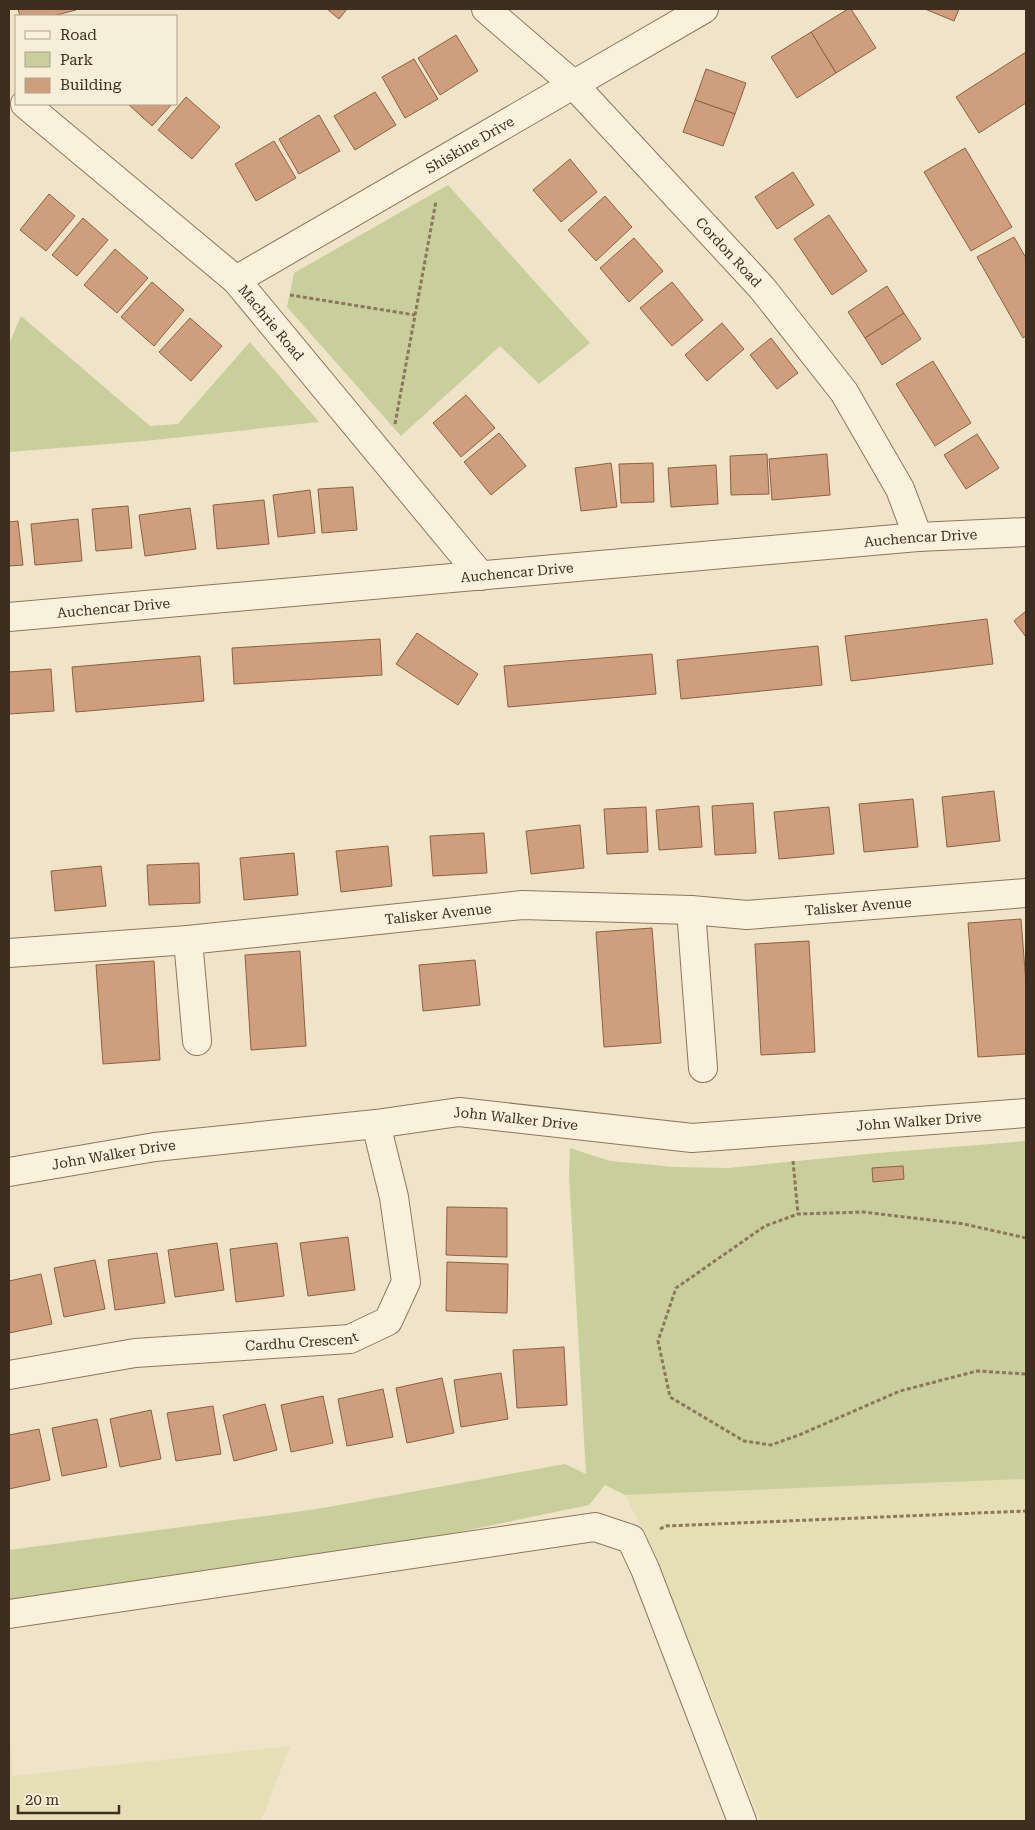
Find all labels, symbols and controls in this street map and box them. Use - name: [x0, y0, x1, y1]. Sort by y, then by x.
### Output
- legend: [15, 15, 178, 105]
- text: Road: [60, 26, 97, 44]
- text: Park: [60, 51, 94, 69]
- text: Building: [60, 76, 122, 94]
- street label: Shiskine Drive: [423, 113, 517, 176]
- street label: Cordon Road: [693, 214, 765, 290]
- street label: Machrie Road: [235, 281, 307, 364]
- street label: Auchencar Drive: [863, 526, 978, 550]
- street label: Auchencar Drive: [460, 559, 574, 585]
- street label: Auchencar Drive: [56, 595, 171, 621]
- street label: Talisker Avenue: [804, 894, 912, 918]
- street label: Talisker Avenue: [384, 900, 493, 927]
- street label: John Walker Drive: [452, 1104, 579, 1133]
- street label: John Walker Drive: [856, 1108, 982, 1134]
- street label: John Walker Drive: [50, 1137, 177, 1173]
- street label: Cardhu Crescent: [245, 1328, 361, 1354]
- scale bar: [18, 1782, 119, 1814]
- text: 20 m: [25, 1791, 60, 1809]

